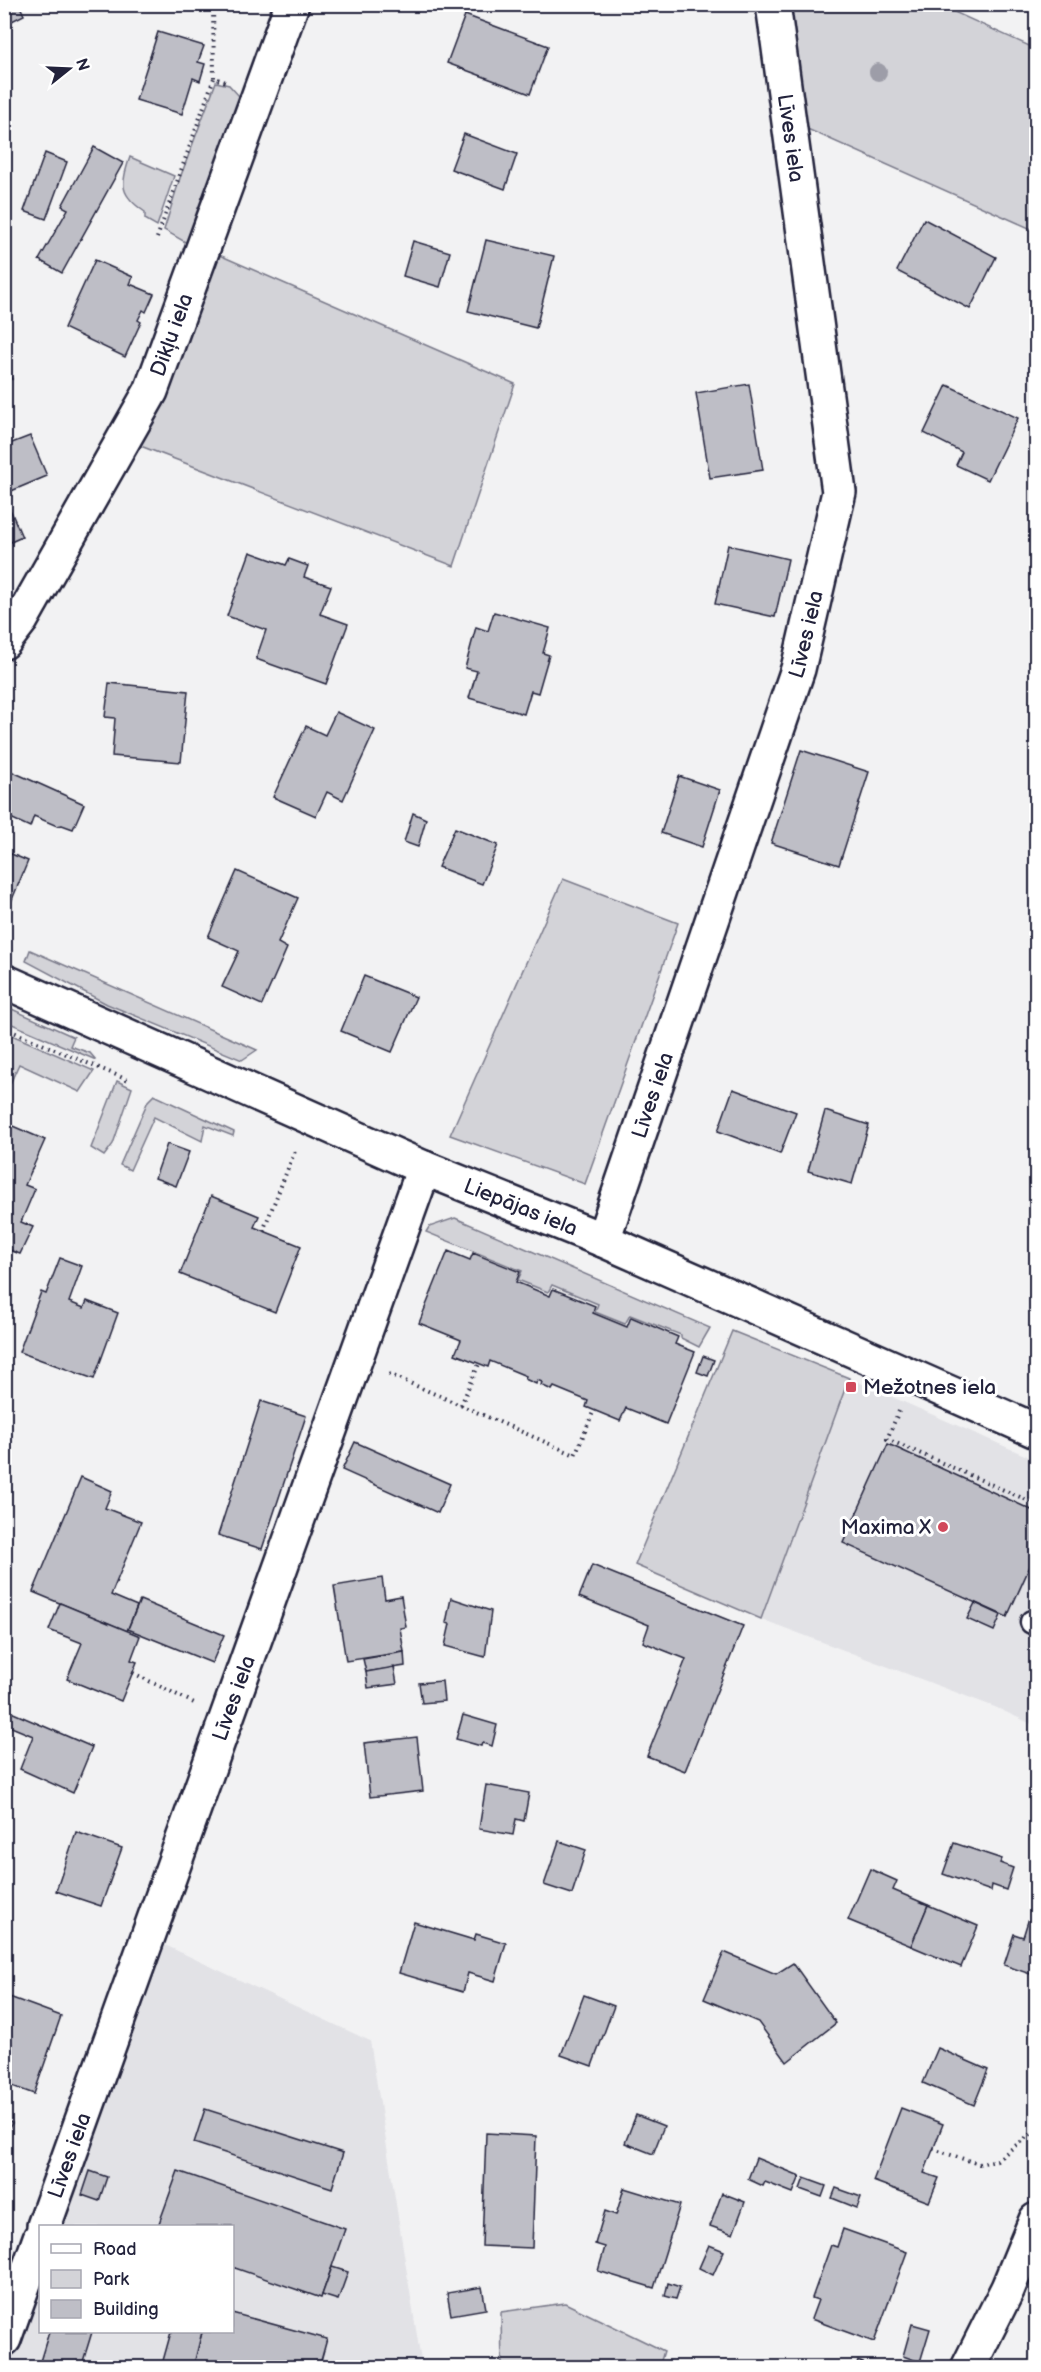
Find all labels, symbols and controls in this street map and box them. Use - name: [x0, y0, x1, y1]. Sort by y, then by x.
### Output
- north arrow: [39, 39, 99, 99]
- text: N: [71, 56, 93, 73]
- street label: Līves iela: [772, 92, 809, 184]
- street label: Dikļu iela: [145, 290, 198, 380]
- street label: Līves iela: [784, 588, 829, 682]
- street label: Līves iela: [627, 1049, 679, 1142]
- street label: Liepājas iela: [460, 1173, 581, 1241]
- place label: Mežotnes iela: [863, 1375, 996, 1400]
- marker: Mežotnes iela: [844, 1380, 858, 1394]
- place label: Maxima X: [841, 1515, 931, 1540]
- marker: Maxima X: [936, 1520, 950, 1534]
- street label: Līves iela: [207, 1652, 261, 1744]
- street label: Līves iela: [43, 2109, 97, 2202]
- legend: [39, 2225, 234, 2333]
- text: Road: [93, 2239, 137, 2260]
- text: Park: [93, 2269, 129, 2290]
- text: Building: [93, 2299, 159, 2320]

